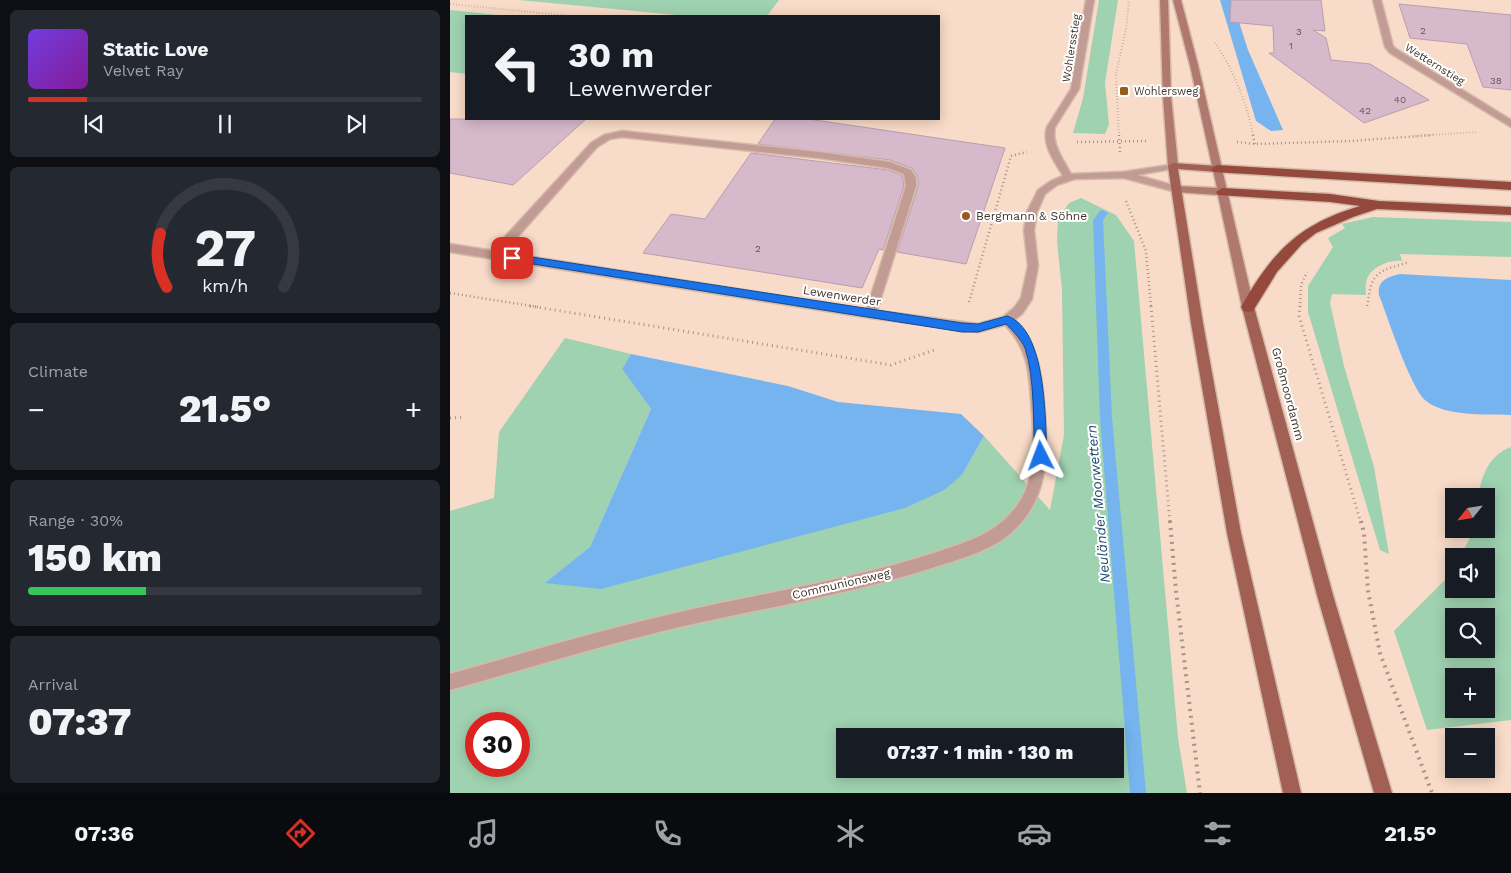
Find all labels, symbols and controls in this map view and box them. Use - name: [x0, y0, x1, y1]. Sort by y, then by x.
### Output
- street label: Wohlersstieg: [1060, 13, 1083, 83]
- house number: 2: [1420, 25, 1426, 36]
- house number: 3: [1296, 26, 1302, 37]
- text: 30 m: [568, 34, 654, 76]
- icon: left: [485, 35, 550, 100]
- text: Static Love: [103, 38, 208, 61]
- house number: 1: [1289, 40, 1293, 51]
- street label: Wetternstieg: [1402, 41, 1467, 88]
- text: Velvet Ray: [103, 61, 183, 80]
- house number: 38: [1490, 75, 1502, 86]
- text: Lewenwerder: [568, 76, 712, 101]
- marker: Wohlersweg: [1118, 85, 1130, 97]
- place label: Wohlersweg: [1134, 85, 1198, 98]
- house number: 40: [1394, 94, 1406, 105]
- house number: 42: [1359, 105, 1371, 116]
- icon: previous: [80, 110, 108, 138]
- icon: pause: [211, 110, 239, 138]
- icon: next: [342, 110, 370, 138]
- place label: Bergmann & Söhne: [976, 209, 1087, 223]
- marker: Bergmann & Söhne: [960, 210, 972, 222]
- text: 27: [194, 218, 256, 279]
- pin: [491, 237, 533, 279]
- house number: 2: [755, 243, 761, 254]
- icon: arrive: [498, 244, 526, 272]
- text: km/h: [202, 275, 248, 296]
- street label: Lewenwerder: [802, 283, 882, 309]
- street label: Großmoordamm: [1269, 346, 1307, 442]
- text: Climate: [28, 362, 88, 381]
- text: 21.5°: [179, 387, 271, 431]
- text: −: [28, 393, 45, 426]
- text: +: [405, 393, 422, 426]
- water label: Neuländer Moorwettern: [1083, 424, 1113, 584]
- position arrow: [1014, 429, 1066, 481]
- north arrow: [1445, 488, 1495, 538]
- map controls: [1445, 488, 1495, 778]
- text: Range · 30%: [28, 511, 123, 530]
- text: 150 km: [28, 536, 162, 580]
- button: sound: [1445, 548, 1495, 598]
- street label: Communionsweg: [791, 566, 892, 602]
- button: search: [1445, 608, 1495, 658]
- button: +: [1445, 668, 1495, 718]
- text: Arrival: [28, 675, 78, 694]
- text: 07:37: [28, 700, 132, 744]
- speed limit sign: 30: [465, 712, 530, 777]
- button: −: [1445, 728, 1495, 778]
- text: 07:37 · 1 min · 130 m: [887, 741, 1073, 764]
- icon: directions: [283, 816, 318, 851]
- icon: music: [466, 816, 501, 851]
- icon: phone: [650, 816, 685, 851]
- icon: climate: [833, 816, 868, 851]
- icon: car: [1017, 816, 1052, 851]
- icon: filters: [1200, 816, 1235, 851]
- text: 07:36: [74, 821, 134, 846]
- text: 21.5°: [1384, 821, 1437, 846]

